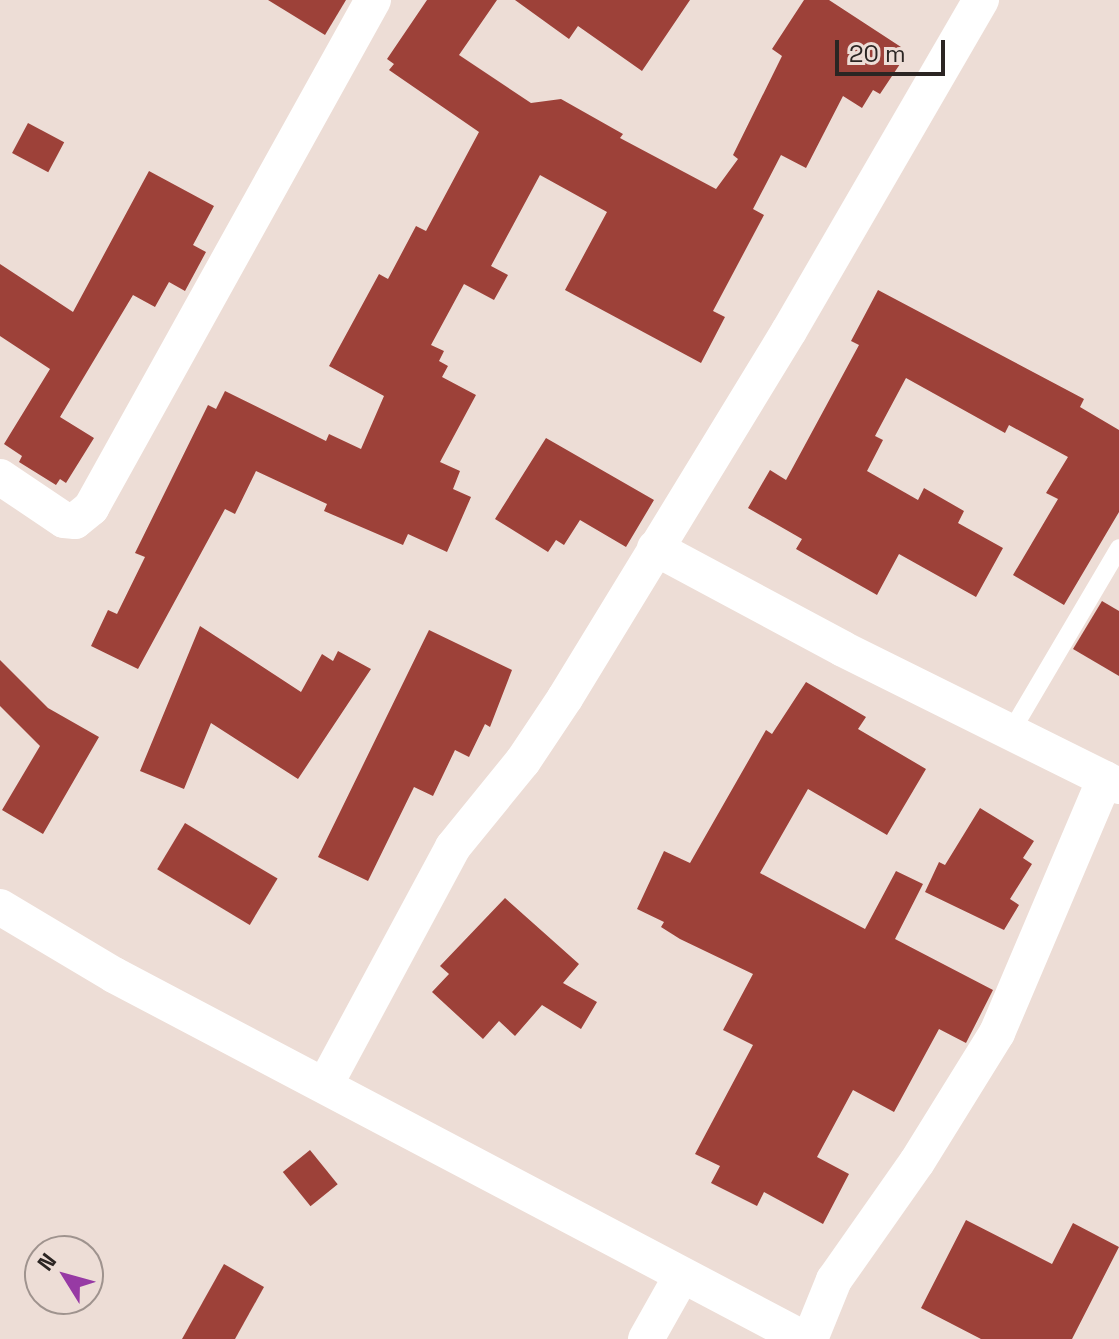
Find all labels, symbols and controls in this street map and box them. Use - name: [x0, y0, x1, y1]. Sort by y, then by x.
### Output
- scale bar: [839, 24, 949, 74]
- text: 20 m: [849, 38, 906, 69]
- north arrow: [24, 1235, 104, 1315]
- text: N: [31, 1247, 62, 1276]

